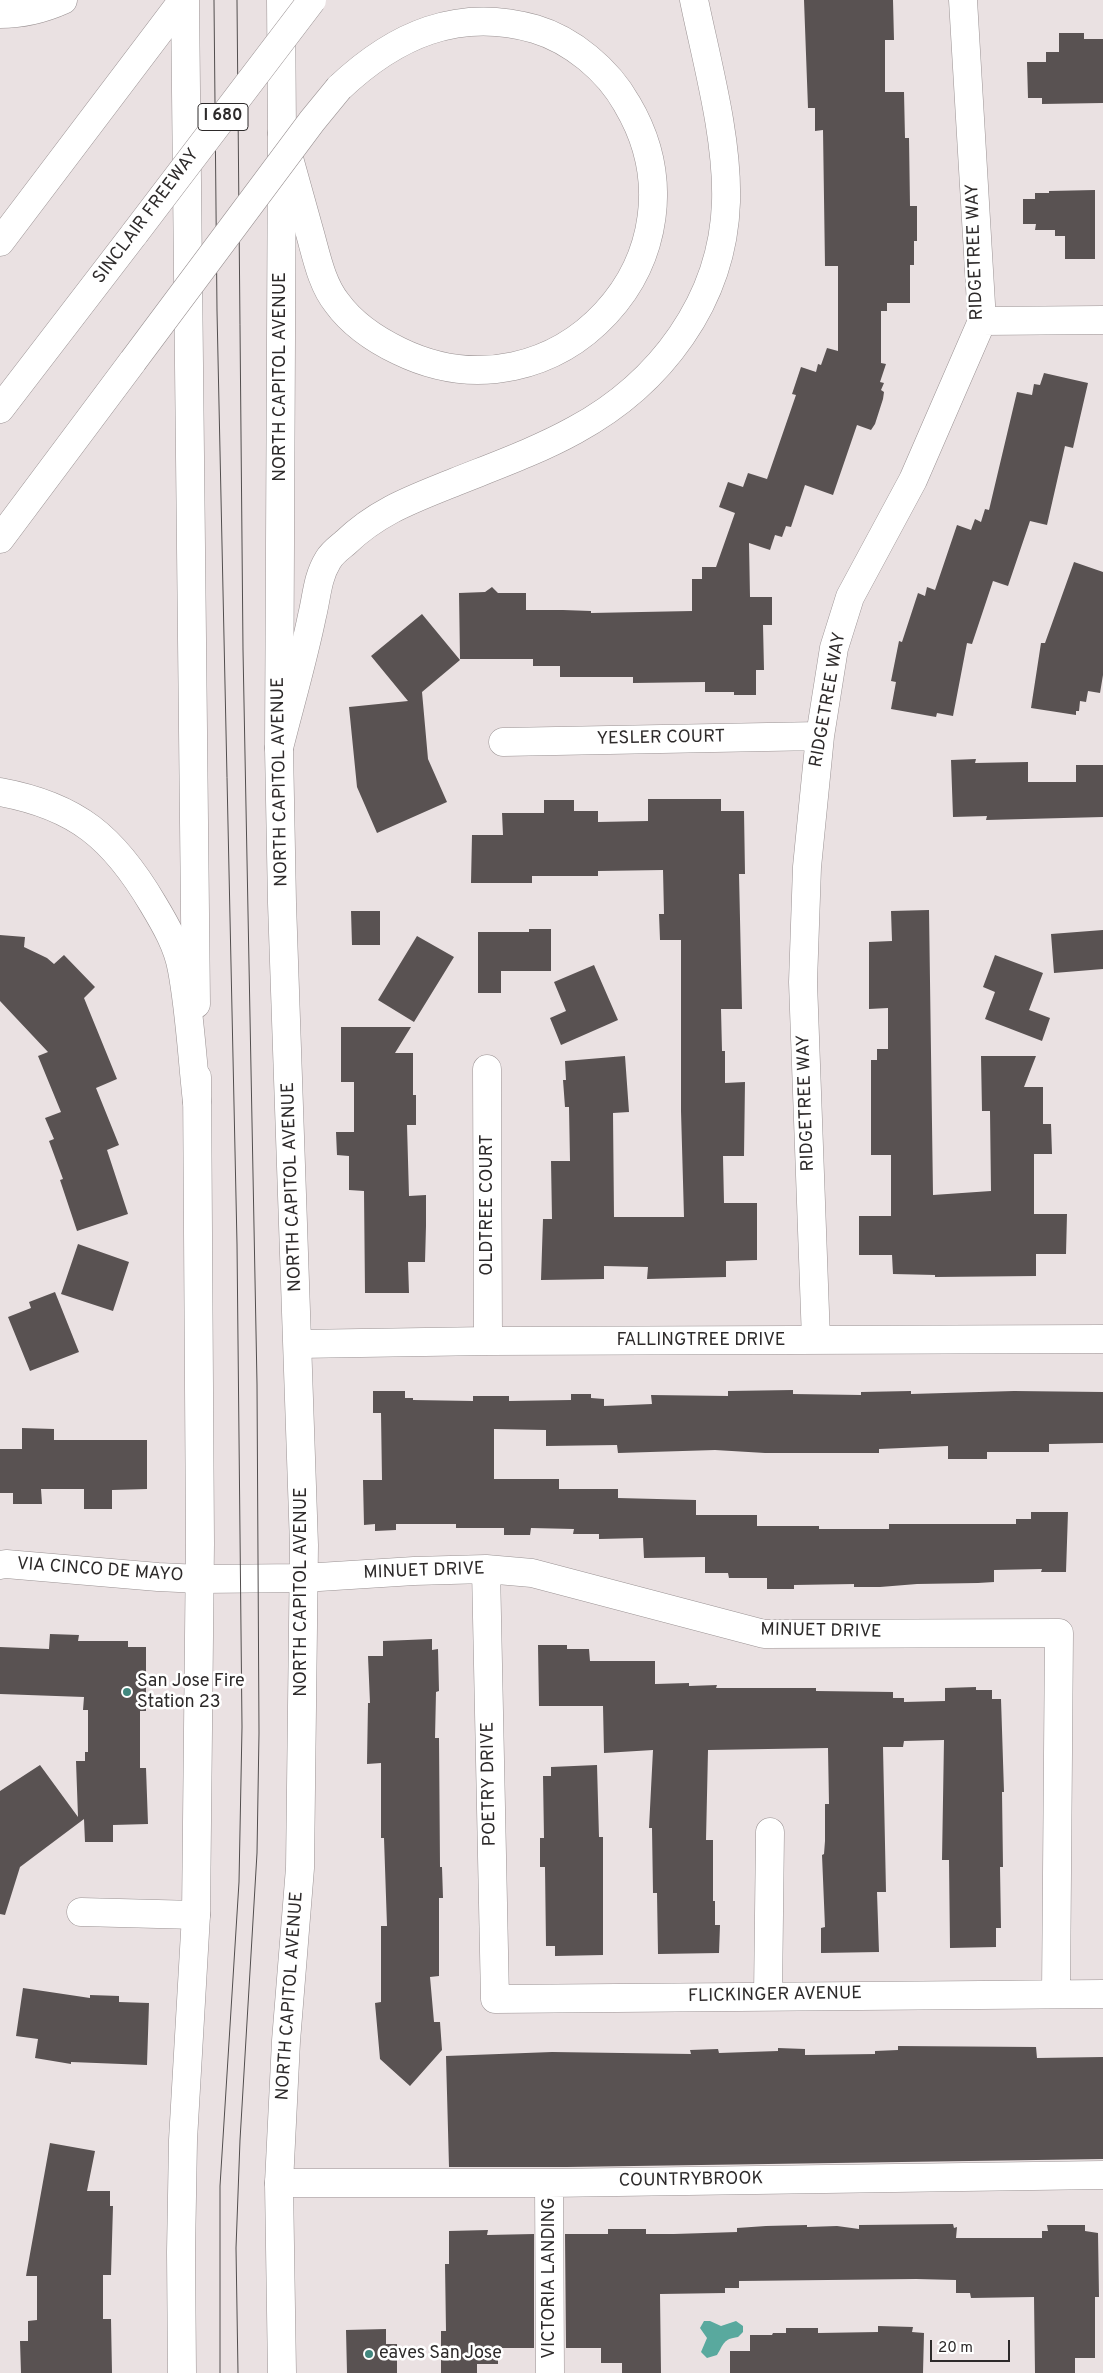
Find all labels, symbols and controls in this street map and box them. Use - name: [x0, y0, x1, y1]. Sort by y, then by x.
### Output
- road number: I 680: [198, 104, 248, 130]
- street label: SINCLAIR FREEWAY: [89, 145, 205, 289]
- street label: RIDGETREE WAY: [963, 183, 989, 321]
- street label: NORTH CAPITOL AVENUE: [270, 272, 292, 482]
- street label: RIDGETREE WAY: [806, 631, 852, 769]
- street label: NORTH CAPITOL AVENUE: [268, 677, 294, 887]
- street label: YESLER COURT: [597, 727, 725, 751]
- street label: RIDGETREE WAY: [794, 1034, 820, 1172]
- street label: NORTH CAPITOL AVENUE: [279, 1082, 307, 1292]
- street label: OLDTREE COURT: [477, 1134, 499, 1276]
- street label: FALLINGTREE DRIVE: [616, 1330, 786, 1352]
- street label: NORTH CAPITOL AVENUE: [291, 1487, 313, 1697]
- street label: VIA CINCO DE MAYO: [16, 1554, 184, 1588]
- street label: MINUET DRIVE: [363, 1559, 485, 1585]
- street label: MINUET DRIVE: [760, 1620, 882, 1644]
- place label: San Jose Fire Station 23: [137, 1671, 245, 1714]
- marker: San Jose Fire Station 23: [121, 1686, 133, 1698]
- street label: POETRY DRIVE: [478, 1722, 502, 1846]
- street label: NORTH CAPITOL AVENUE: [273, 1891, 309, 2101]
- street label: FLICKINGER AVENUE: [688, 1984, 862, 2008]
- street label: COUNTRYBROOK: [619, 2169, 763, 2193]
- street label: VICTORIA LANDING: [539, 2197, 561, 2359]
- scale bar: [933, 2330, 1013, 2362]
- text: 20 m: [938, 2339, 973, 2358]
- place label: eaves San Jose: [379, 2343, 502, 2365]
- marker: eaves San Jose: [363, 2348, 375, 2360]

